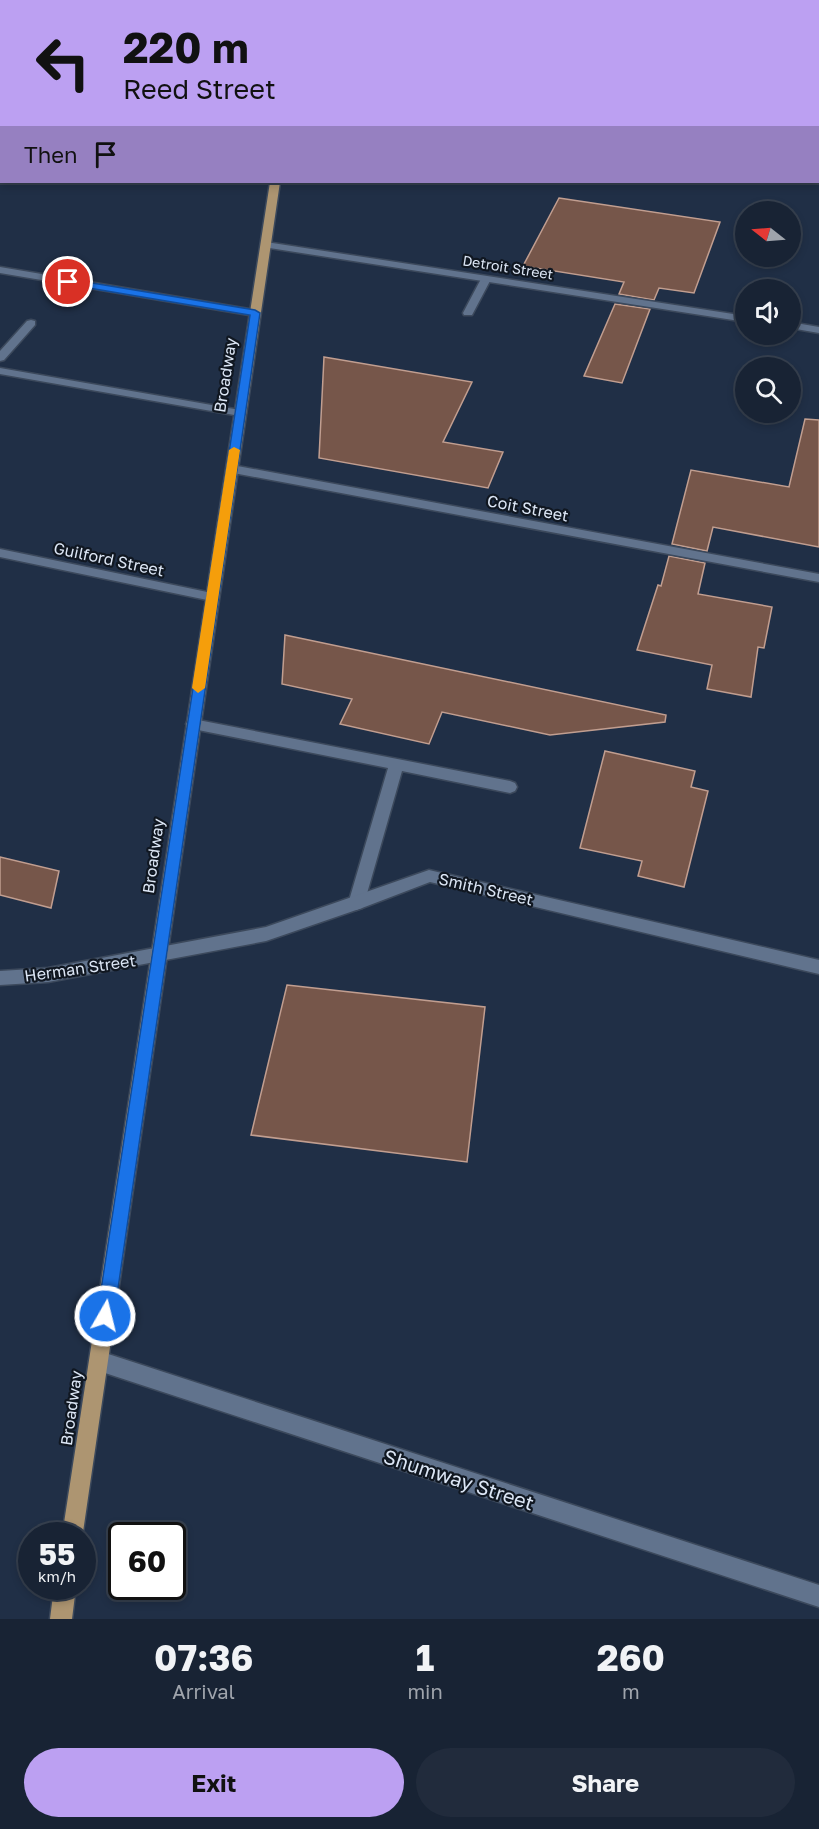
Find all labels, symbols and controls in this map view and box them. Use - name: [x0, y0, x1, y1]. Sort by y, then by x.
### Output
- text: 220 m: [123, 22, 249, 72]
- icon: left: [24, 24, 102, 102]
- text: Reed Street: [123, 73, 276, 105]
- icon: arrive: [89, 138, 122, 171]
- text: Then: [24, 141, 77, 168]
- north arrow: [735, 201, 801, 267]
- map controls: [735, 201, 801, 423]
- street label: Detroit Street: [461, 251, 555, 283]
- pin: [42, 256, 93, 307]
- icon: arrive: [51, 265, 84, 298]
- button: sound: [735, 279, 801, 345]
- street label: Broadway: [209, 336, 241, 414]
- button: search: [735, 357, 801, 423]
- street label: Coit Street: [486, 490, 570, 526]
- street label: Guilford Street: [52, 538, 166, 580]
- street label: Broadway: [138, 817, 168, 895]
- street label: Smith Street: [437, 868, 535, 910]
- street label: Herman Street: [23, 950, 137, 986]
- position arrow: [73, 1284, 137, 1348]
- street label: Broadway: [56, 1369, 86, 1447]
- street label: Shumway Street: [381, 1443, 537, 1515]
- speed limit sign: 60: [108, 1522, 186, 1600]
- text: 55: [39, 1536, 75, 1572]
- text: km/h: [38, 1567, 76, 1585]
- text: 07:36: [154, 1636, 253, 1679]
- text: 1: [416, 1636, 434, 1679]
- text: 260: [597, 1636, 665, 1679]
- text: Arrival: [172, 1679, 235, 1703]
- text: min: [407, 1679, 443, 1703]
- text: m: [622, 1679, 640, 1703]
- button: Exit: [24, 1748, 404, 1817]
- button: Share: [416, 1748, 795, 1817]

